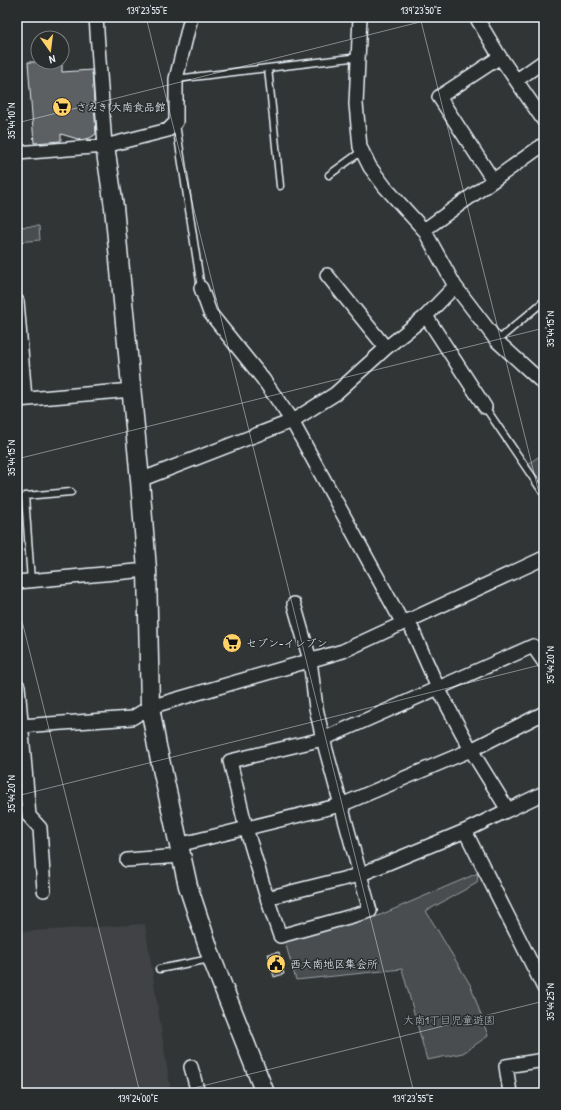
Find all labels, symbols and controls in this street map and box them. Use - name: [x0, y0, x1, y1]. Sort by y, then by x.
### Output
- text: 139°23'55"E: [127, 4, 168, 17]
- text: 139°23'50"E: [400, 4, 442, 17]
- north arrow: [30, 30, 70, 70]
- text: N: [48, 52, 57, 67]
- supermarket icon: さえき 大南食品館: [51, 96, 73, 118]
- place label: さえき 大南食品館: [76, 100, 166, 114]
- text: 35°44'10"N: [5, 103, 18, 139]
- text: 35°44'15"N: [544, 311, 557, 347]
- text: 35°44'15"N: [5, 440, 18, 476]
- supermarket icon: セブン-イレブン: [221, 632, 243, 654]
- place label: セブン-イレブン: [246, 636, 327, 650]
- text: 35°44'20"N: [544, 646, 557, 684]
- text: 35°44'20"N: [5, 775, 18, 813]
- public building icon: 西大南地区集会所: [265, 953, 287, 975]
- place label: 西大南地区集会所: [290, 957, 378, 971]
- text: 35°44'25"N: [544, 983, 557, 1021]
- park label: 大南1丁目児童遊園: [403, 1013, 495, 1027]
- text: 139°24'00"E: [118, 1092, 159, 1105]
- text: 139°23'55"E: [393, 1092, 434, 1105]

